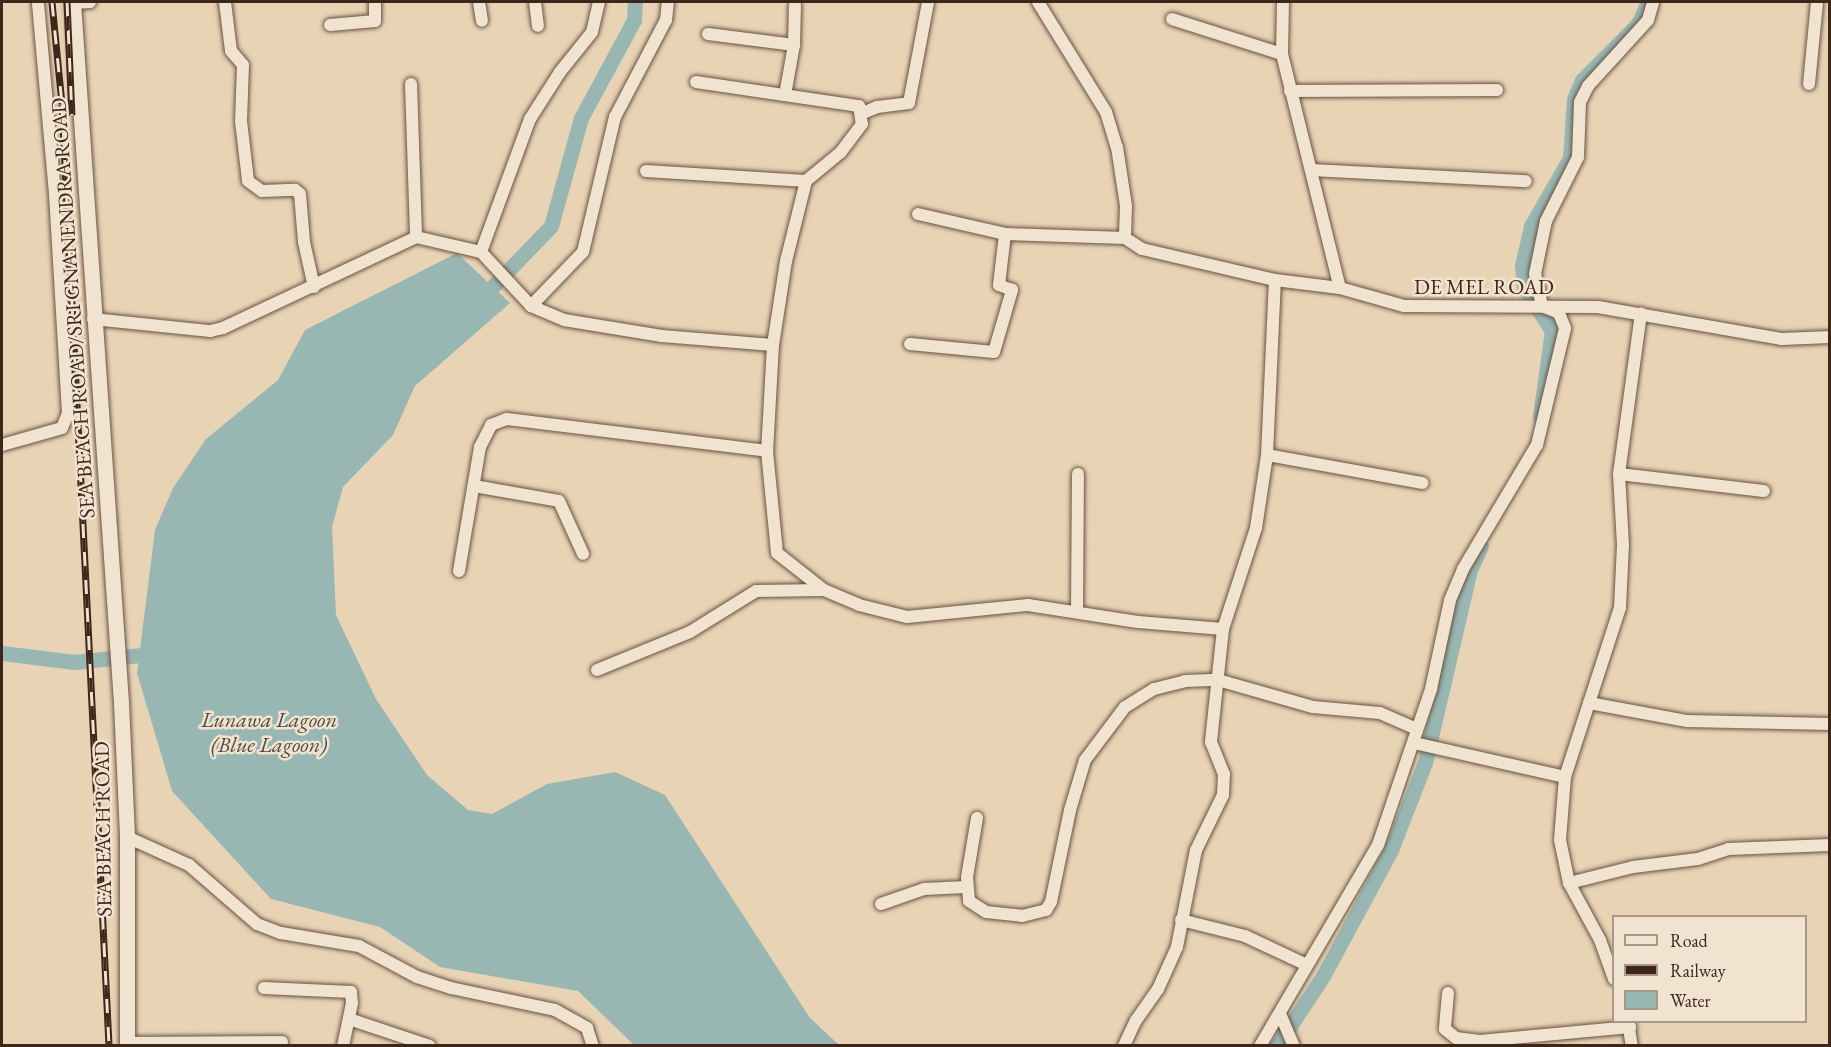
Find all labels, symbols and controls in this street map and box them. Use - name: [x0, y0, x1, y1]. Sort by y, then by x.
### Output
- street label: SEA BEACH ROAD/SRI GNANENDRA ROAD: [46, 97, 100, 519]
- street label: DE MEL ROAD: [1414, 274, 1554, 300]
- water label: Lunawa Lagoon (Blue Lagoon): [201, 706, 337, 758]
- street label: SEA BEACH ROAD: [89, 741, 117, 917]
- legend: [1612, 915, 1807, 1023]
- text: Road: [1670, 929, 1708, 952]
- text: Railway: [1670, 959, 1726, 982]
- text: Water: [1670, 989, 1711, 1012]

